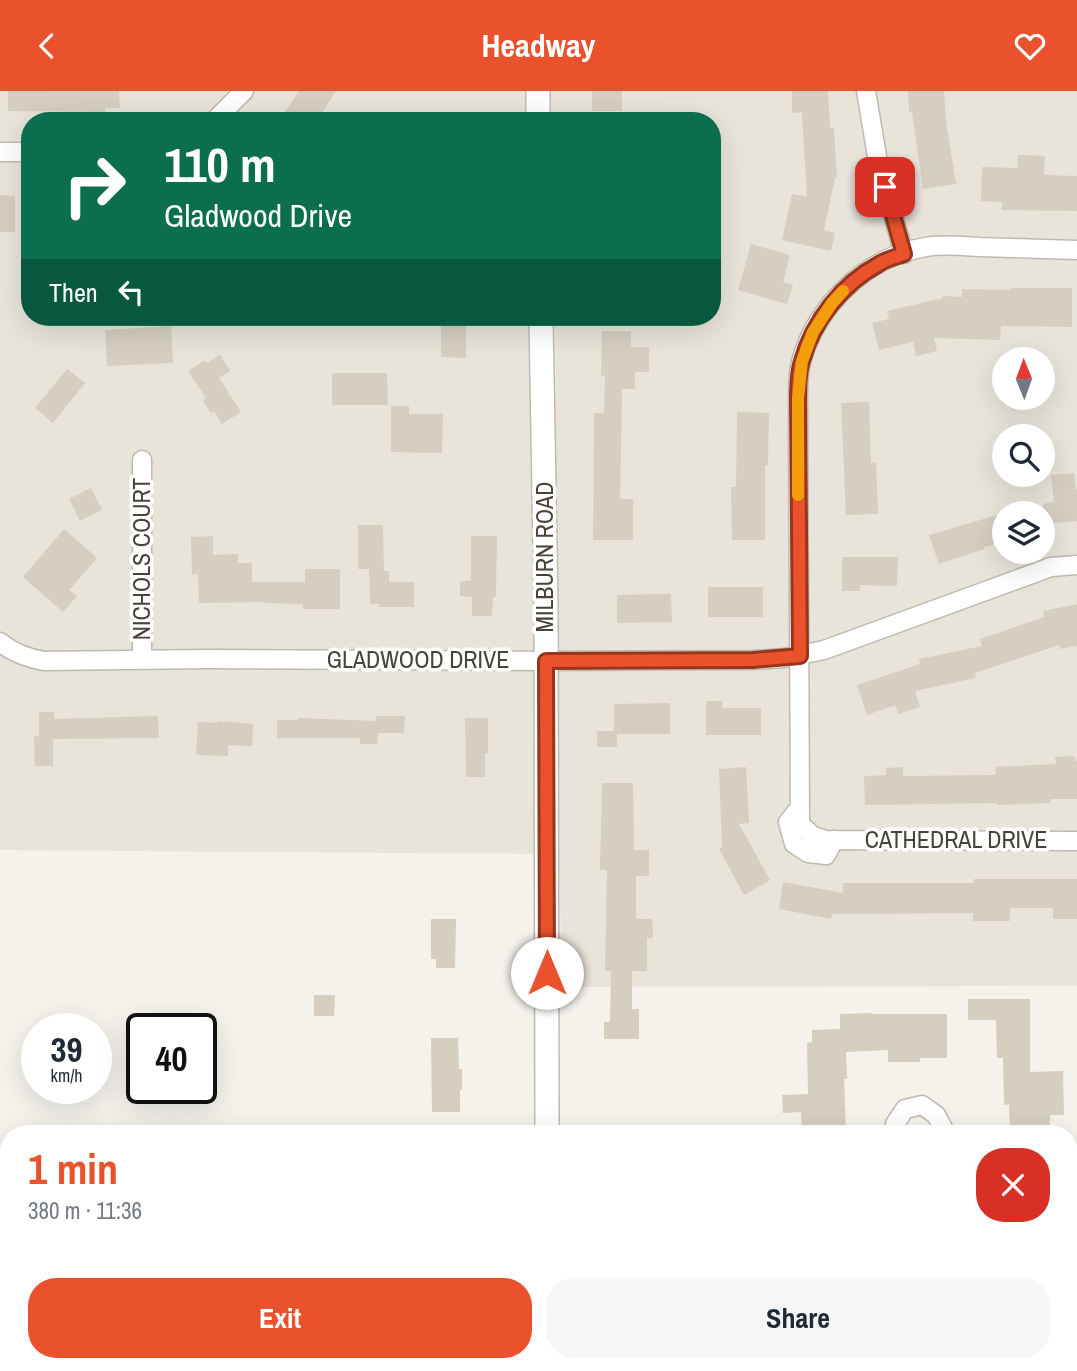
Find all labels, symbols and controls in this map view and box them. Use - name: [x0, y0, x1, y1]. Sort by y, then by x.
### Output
- text: Headway: [482, 24, 595, 67]
- icon: back: [28, 27, 66, 65]
- icon: heart: [1011, 27, 1049, 65]
- text: 110 m: [164, 131, 276, 197]
- icon: right: [49, 140, 140, 231]
- pin: [855, 157, 915, 217]
- icon: arrive: [866, 168, 904, 206]
- text: Gladwood Drive: [164, 194, 352, 237]
- icon: left: [112, 273, 150, 311]
- text: Then: [49, 275, 98, 310]
- north arrow: [992, 347, 1055, 409]
- map controls: [992, 347, 1055, 564]
- button: search: [992, 424, 1055, 487]
- street label: NICHOLS COURT: [125, 478, 157, 640]
- street label: MILBURN ROAD: [528, 482, 560, 632]
- button: layers: [992, 501, 1055, 564]
- street label: GLADWOOD DRIVE: [327, 643, 509, 675]
- street label: CATHEDRAL DRIVE: [865, 823, 1047, 855]
- position arrow: [510, 936, 584, 1010]
- speed limit sign: 40: [126, 1013, 217, 1104]
- text: 39: [51, 1026, 82, 1073]
- text: km/h: [51, 1063, 83, 1088]
- text: 1 min: [28, 1141, 118, 1197]
- button: close: [976, 1148, 1050, 1222]
- text: 380 m · 11:36: [28, 1195, 142, 1226]
- button: Exit: [28, 1278, 532, 1358]
- button: Share: [546, 1278, 1050, 1358]

